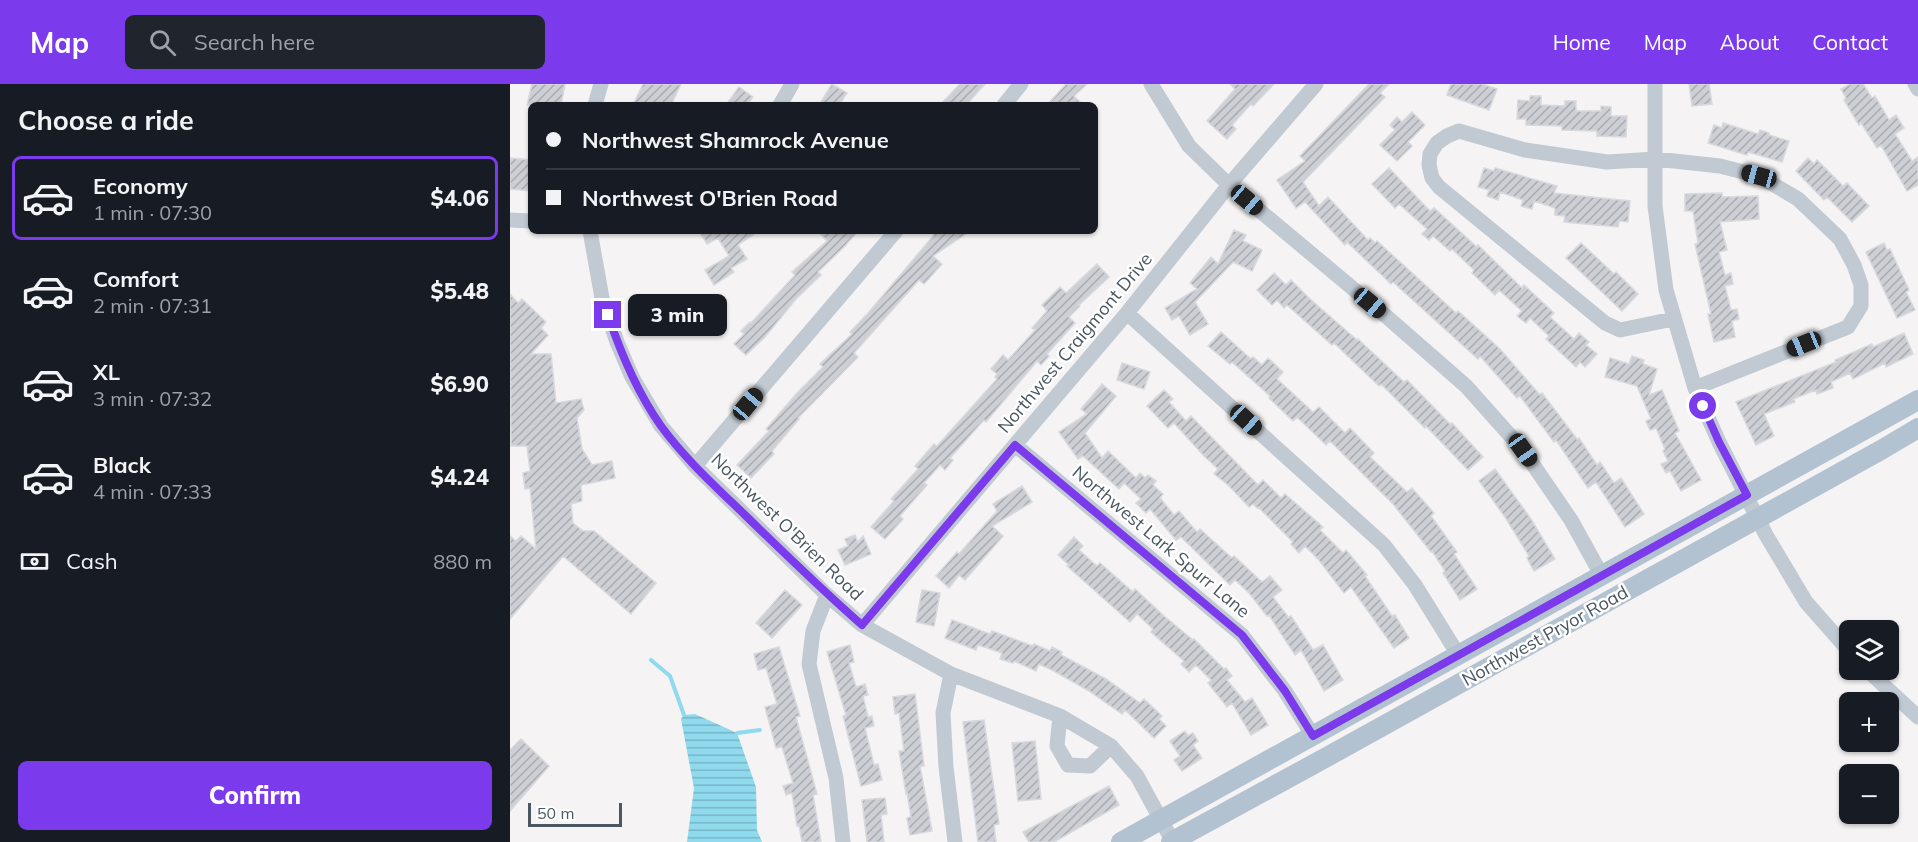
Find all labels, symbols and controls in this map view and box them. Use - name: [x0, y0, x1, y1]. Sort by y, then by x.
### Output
- search box: [125, 15, 545, 69]
- text: Map: [30, 25, 89, 60]
- icon: search: [146, 26, 179, 59]
- text: Search here: [194, 28, 315, 56]
- text: Home: [1553, 29, 1611, 55]
- text: Map: [1644, 29, 1687, 55]
- text: About: [1720, 29, 1779, 55]
- text: Contact: [1812, 29, 1888, 55]
- text: Choose a ride: [18, 103, 194, 137]
- text: Northwest Shamrock Avenue: [582, 126, 889, 154]
- car: [1739, 163, 1779, 189]
- icon: car: [21, 171, 75, 225]
- text: Economy: [93, 172, 188, 200]
- car: [1227, 182, 1267, 218]
- text: $4.06: [430, 184, 489, 212]
- text: Northwest O'Brien Road: [582, 184, 838, 212]
- text: 1 min · 07:30: [93, 200, 212, 225]
- street label: Northwest Craigmont Drive: [992, 248, 1157, 438]
- icon: car: [21, 264, 75, 318]
- text: Comfort: [93, 265, 179, 293]
- text: $5.48: [430, 277, 489, 305]
- car: [1350, 285, 1390, 321]
- text: 2 min · 07:31: [93, 293, 212, 318]
- callout: 3 min: [629, 294, 728, 336]
- route end: [594, 301, 621, 328]
- text: 3 min: [651, 302, 704, 327]
- car: [1784, 329, 1824, 359]
- icon: car: [21, 357, 75, 411]
- text: XL: [93, 358, 120, 386]
- text: $6.90: [430, 370, 489, 398]
- car: [730, 384, 766, 424]
- text: 3 min · 07:32: [93, 386, 212, 411]
- route start: [1689, 392, 1716, 419]
- car: [1227, 401, 1265, 439]
- car: [1505, 430, 1541, 470]
- street label: Northwest O'Brien Road: [706, 448, 868, 605]
- icon: car: [21, 450, 75, 504]
- text: Black: [93, 451, 151, 479]
- street label: Northwest Lark Spurr Lane: [1068, 461, 1255, 623]
- text: $4.24: [430, 463, 489, 491]
- text: 4 min · 07:33: [93, 479, 212, 504]
- icon: cash: [18, 545, 51, 578]
- text: Cash: [66, 547, 118, 575]
- text: 880 m: [433, 549, 492, 574]
- street label: Northwest Pryor Road: [1458, 580, 1632, 691]
- map controls: [1839, 620, 1899, 824]
- button: layers: [1839, 620, 1899, 680]
- button: +: [1839, 692, 1899, 752]
- button: Confirm: [18, 761, 492, 830]
- button: −: [1839, 764, 1899, 824]
- scale bar: [528, 800, 622, 828]
- text: 50 m: [537, 803, 574, 823]

